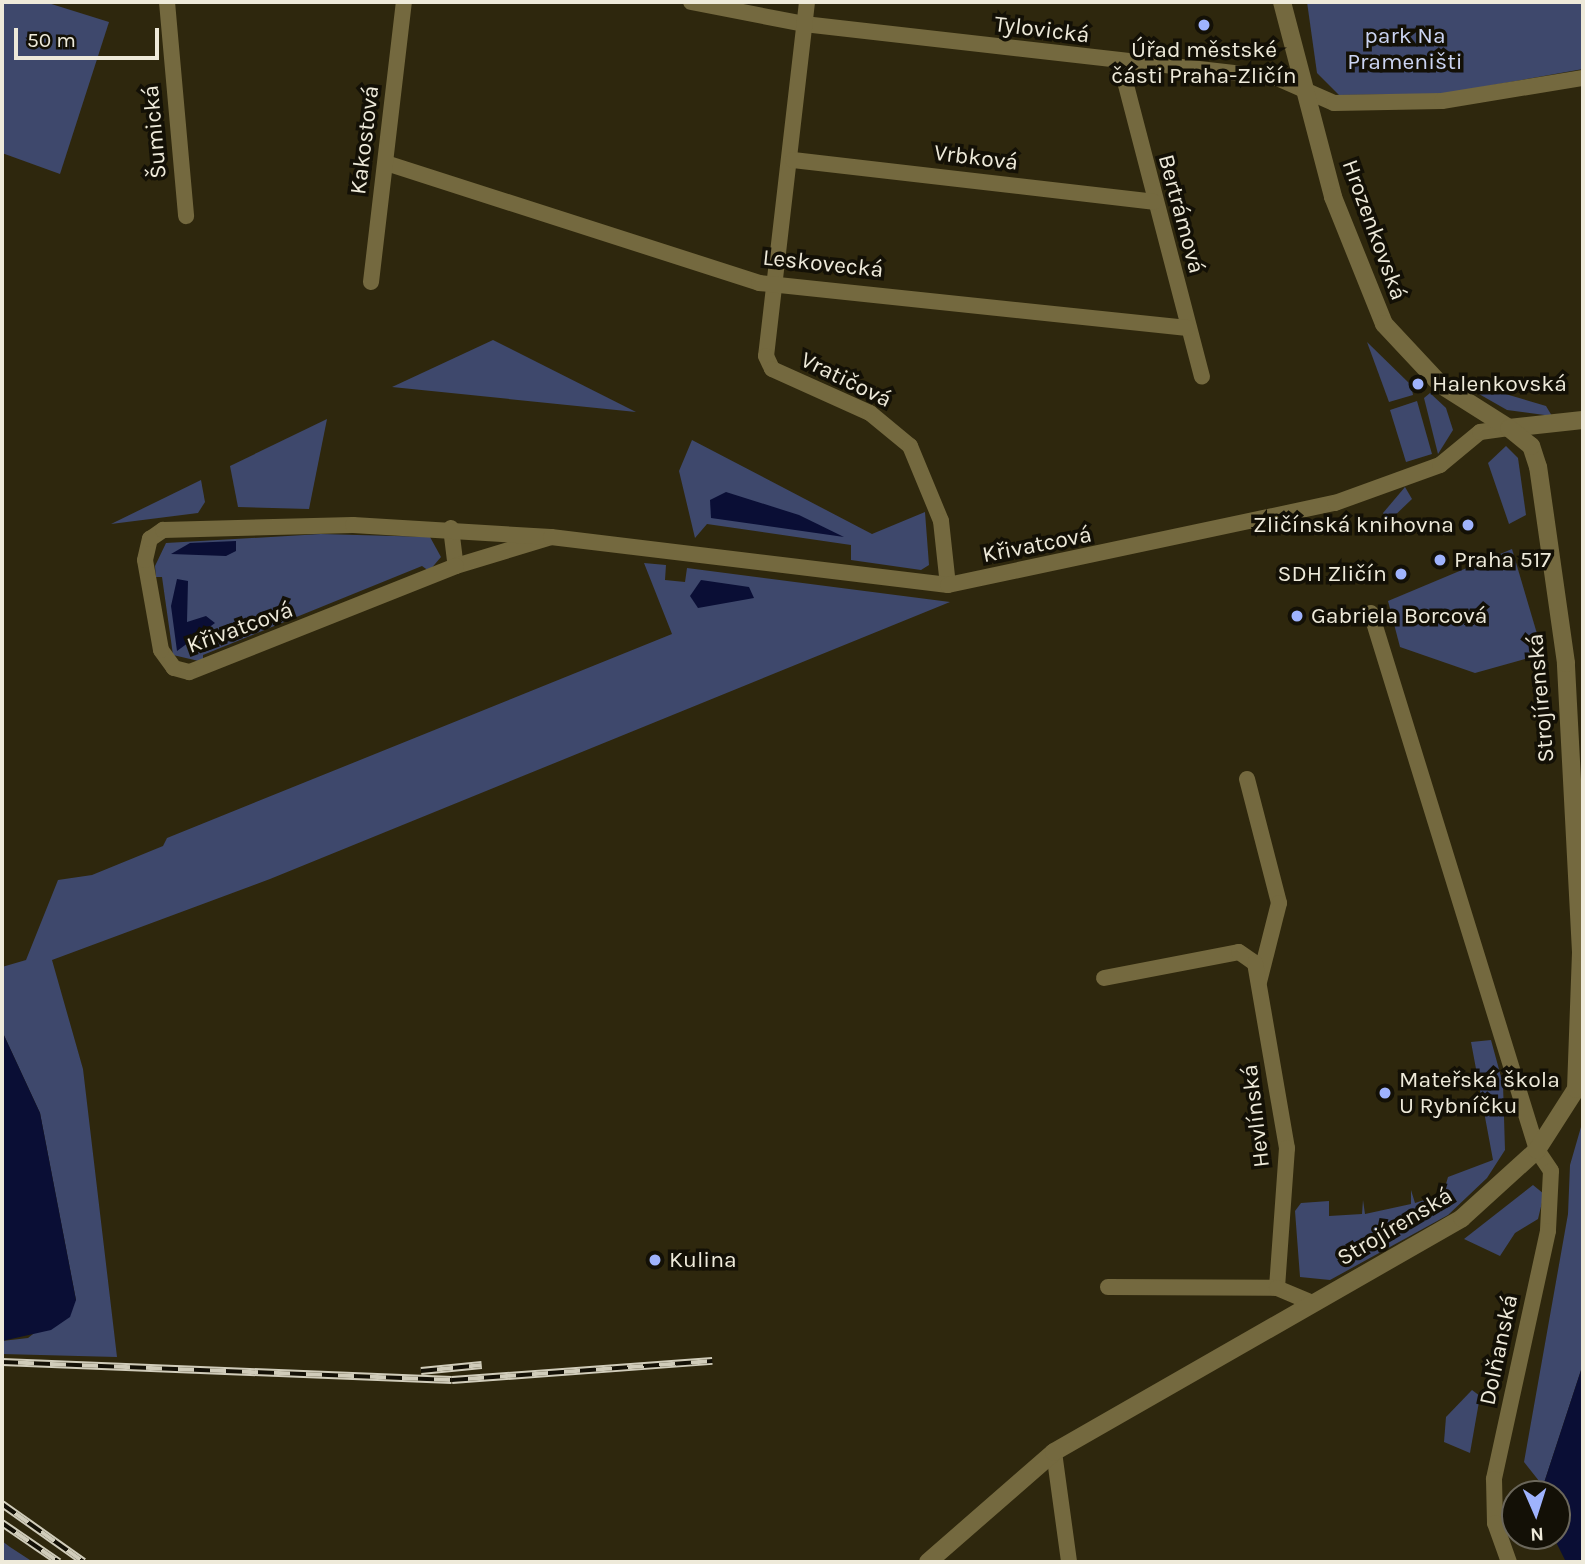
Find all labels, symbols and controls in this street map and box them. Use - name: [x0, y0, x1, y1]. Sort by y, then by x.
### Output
- street label: Tylovická: [993, 10, 1091, 50]
- scale bar: [18, 14, 163, 58]
- marker: Úřad městské části Praha-Zličín: [1196, 17, 1212, 33]
- park label: park Na Prameništi: [1347, 22, 1463, 76]
- text: 50 m: [27, 28, 76, 52]
- place label: Úřad městské části Praha-Zličín: [1111, 36, 1297, 90]
- street label: Šumická: [137, 84, 173, 180]
- street label: Kakostová: [345, 84, 385, 196]
- street label: Vrbková: [933, 139, 1019, 177]
- street label: Bertrámová: [1152, 151, 1210, 277]
- street label: Hrozenkovská: [1336, 156, 1412, 304]
- street label: Leskovecká: [761, 244, 885, 284]
- street label: Vratičová: [796, 346, 896, 414]
- place label: Halenkovská: [1432, 370, 1567, 398]
- marker: Halenkovská: [1410, 376, 1426, 392]
- place label: Zličínská knihovna: [1253, 511, 1454, 539]
- marker: Zličínská knihovna: [1460, 517, 1476, 533]
- street label: Křivatcová: [980, 521, 1094, 569]
- place label: Praha 517: [1454, 546, 1551, 574]
- marker: Praha 517: [1432, 552, 1448, 568]
- place label: SDH Zličín: [1278, 560, 1387, 588]
- marker: SDH Zličín: [1393, 566, 1409, 582]
- street label: Křivatcová: [183, 596, 297, 660]
- place label: Gabriela Borcová: [1311, 602, 1487, 630]
- marker: Gabriela Borcová: [1289, 608, 1305, 624]
- street label: Strojírenská: [1522, 632, 1560, 764]
- street label: Hevlínská: [1236, 1063, 1276, 1169]
- place label: Mateřská škola U Rybníčku: [1399, 1066, 1560, 1120]
- marker: Mateřská škola U Rybníčku: [1377, 1085, 1393, 1101]
- street label: Strojírenská: [1333, 1182, 1457, 1272]
- place label: Kulina: [669, 1246, 737, 1274]
- marker: Kulina: [647, 1252, 663, 1268]
- street label: Dolňanská: [1474, 1292, 1524, 1408]
- north arrow: [1501, 1480, 1571, 1550]
- text: N: [1530, 1523, 1544, 1545]

